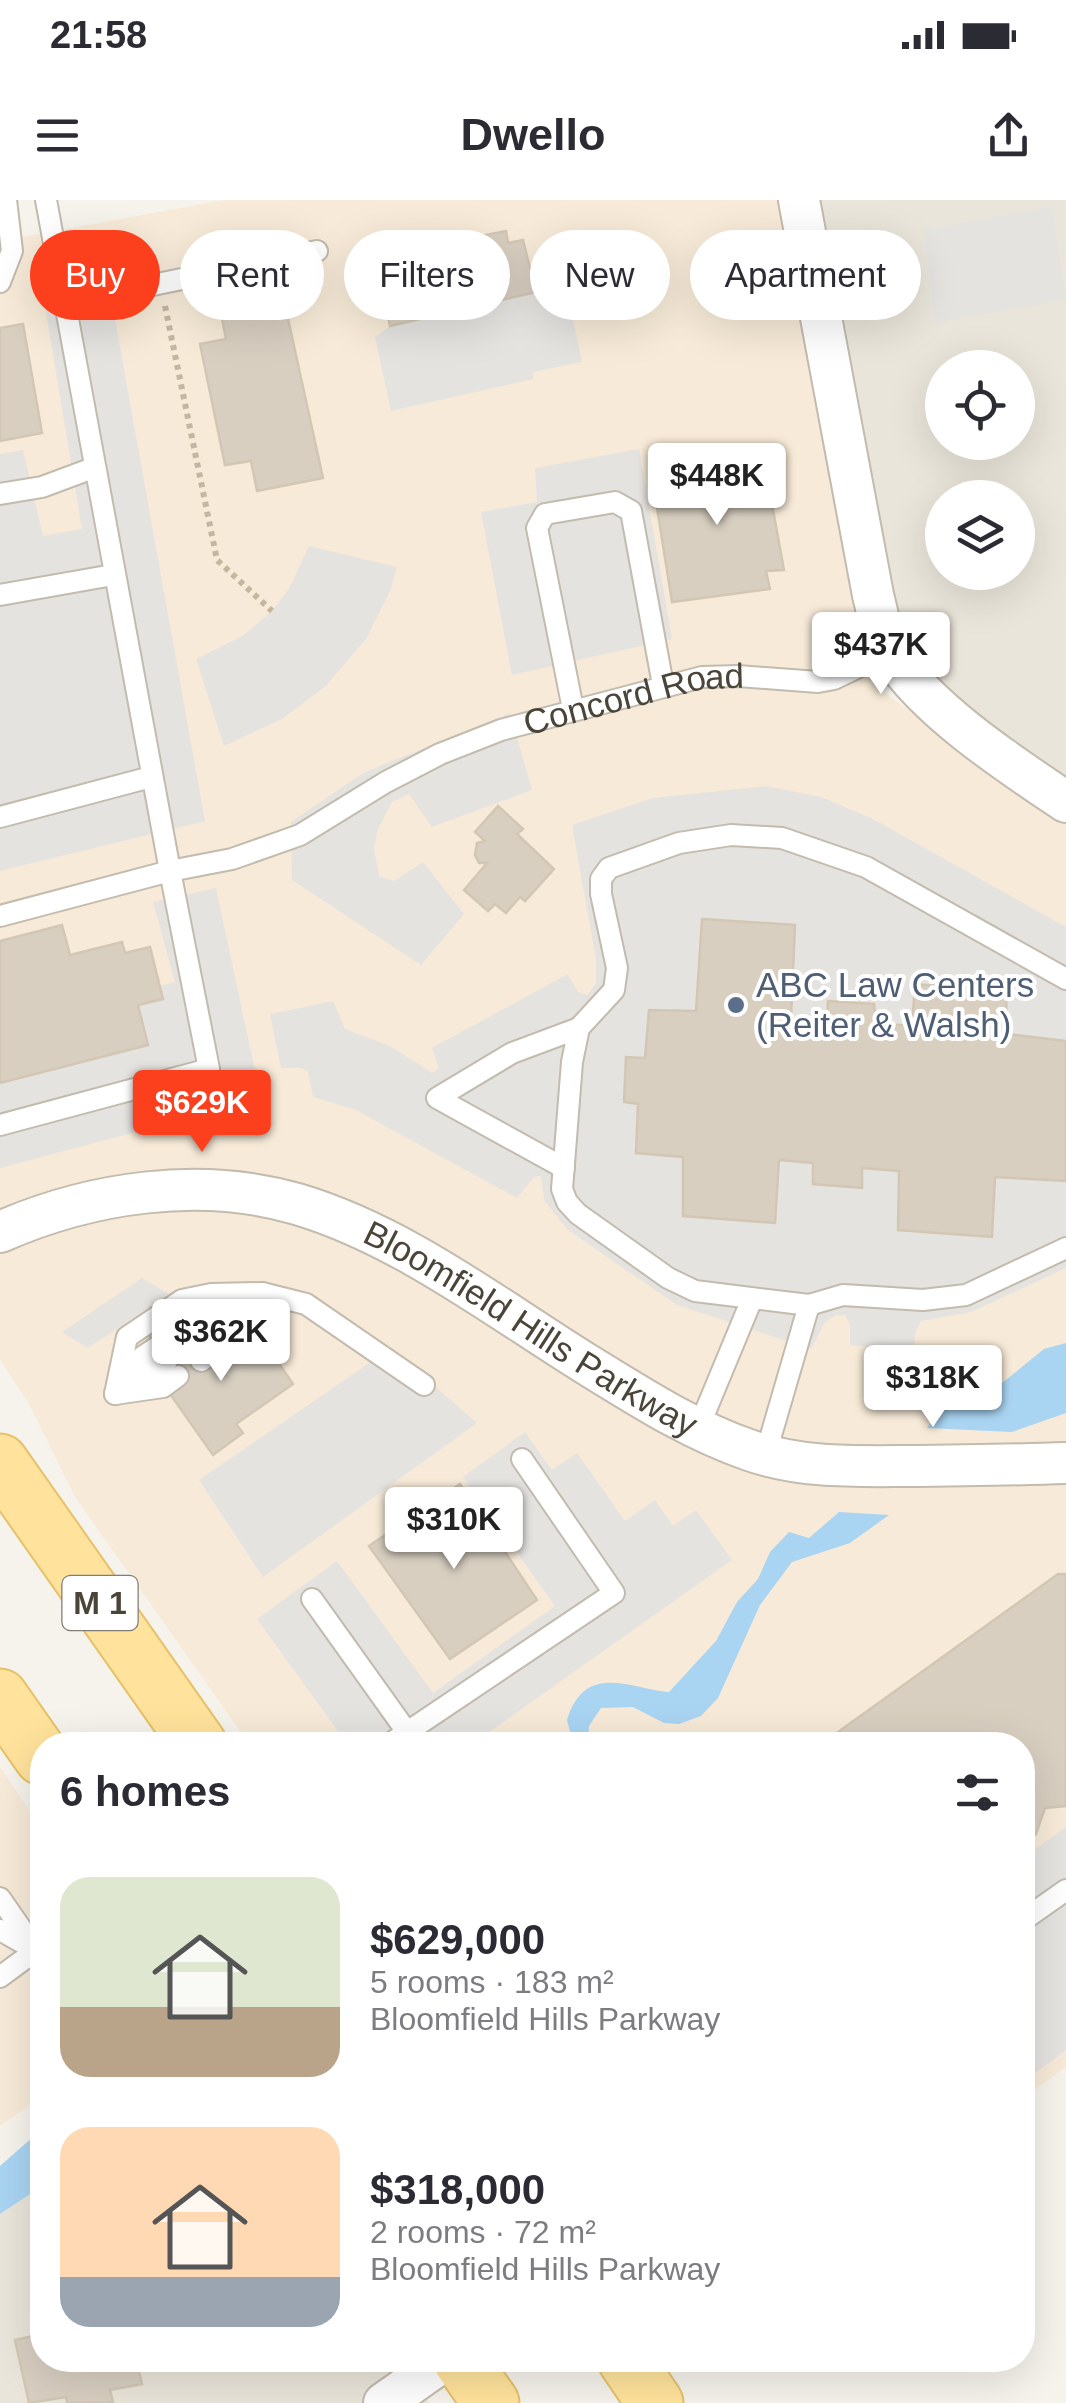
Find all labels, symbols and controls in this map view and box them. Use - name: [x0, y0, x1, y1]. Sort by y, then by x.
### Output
- text: 21:58: [50, 14, 147, 56]
- icon: menu: [30, 108, 85, 163]
- icon: share: [981, 108, 1036, 163]
- text: Dwello: [460, 109, 606, 160]
- chip: Buy: [30, 230, 160, 320]
- chip: Rent: [180, 230, 324, 320]
- chip: Filters: [344, 230, 510, 320]
- chip: New: [530, 230, 670, 320]
- chip: Apartment: [690, 230, 921, 320]
- map controls: [925, 350, 1035, 590]
- button: locate: [925, 350, 1035, 460]
- pin: $448K: [647, 443, 787, 528]
- text: $448K: [670, 457, 764, 493]
- button: layers: [925, 480, 1035, 590]
- pin: $437K: [811, 612, 951, 697]
- text: $437K: [834, 626, 928, 662]
- street label: Concord Road: [519, 656, 744, 742]
- place label: ABC Law Centers (Reiter & Walsh): [756, 965, 1034, 1044]
- marker: ABC Law Centers (Reiter & Walsh): [725, 994, 747, 1016]
- pin: $629K: [132, 1070, 272, 1155]
- text: $629K: [155, 1084, 249, 1120]
- street label: Bloomfield Hills Parkway: [358, 1213, 705, 1444]
- pin: $362K: [151, 1299, 291, 1384]
- text: $362K: [174, 1313, 268, 1349]
- pin: $318K: [863, 1345, 1003, 1430]
- text: $318K: [886, 1359, 980, 1395]
- pin: $310K: [384, 1487, 524, 1572]
- text: $310K: [407, 1501, 501, 1537]
- road number: M 1: [62, 1576, 138, 1630]
- icon: filters: [950, 1765, 1005, 1820]
- text: 6 homes: [60, 1768, 230, 1815]
- text: $629,000: [370, 1916, 545, 1963]
- icon: home: [140, 1917, 260, 2037]
- text: 5 rooms · 183 m²: [370, 1964, 614, 2000]
- text: Bloomfield Hills Parkway: [370, 2001, 720, 2037]
- text: $318,000: [370, 2166, 545, 2213]
- icon: home: [140, 2167, 260, 2287]
- text: 2 rooms · 72 m²: [370, 2214, 596, 2250]
- text: Bloomfield Hills Parkway: [370, 2251, 720, 2287]

